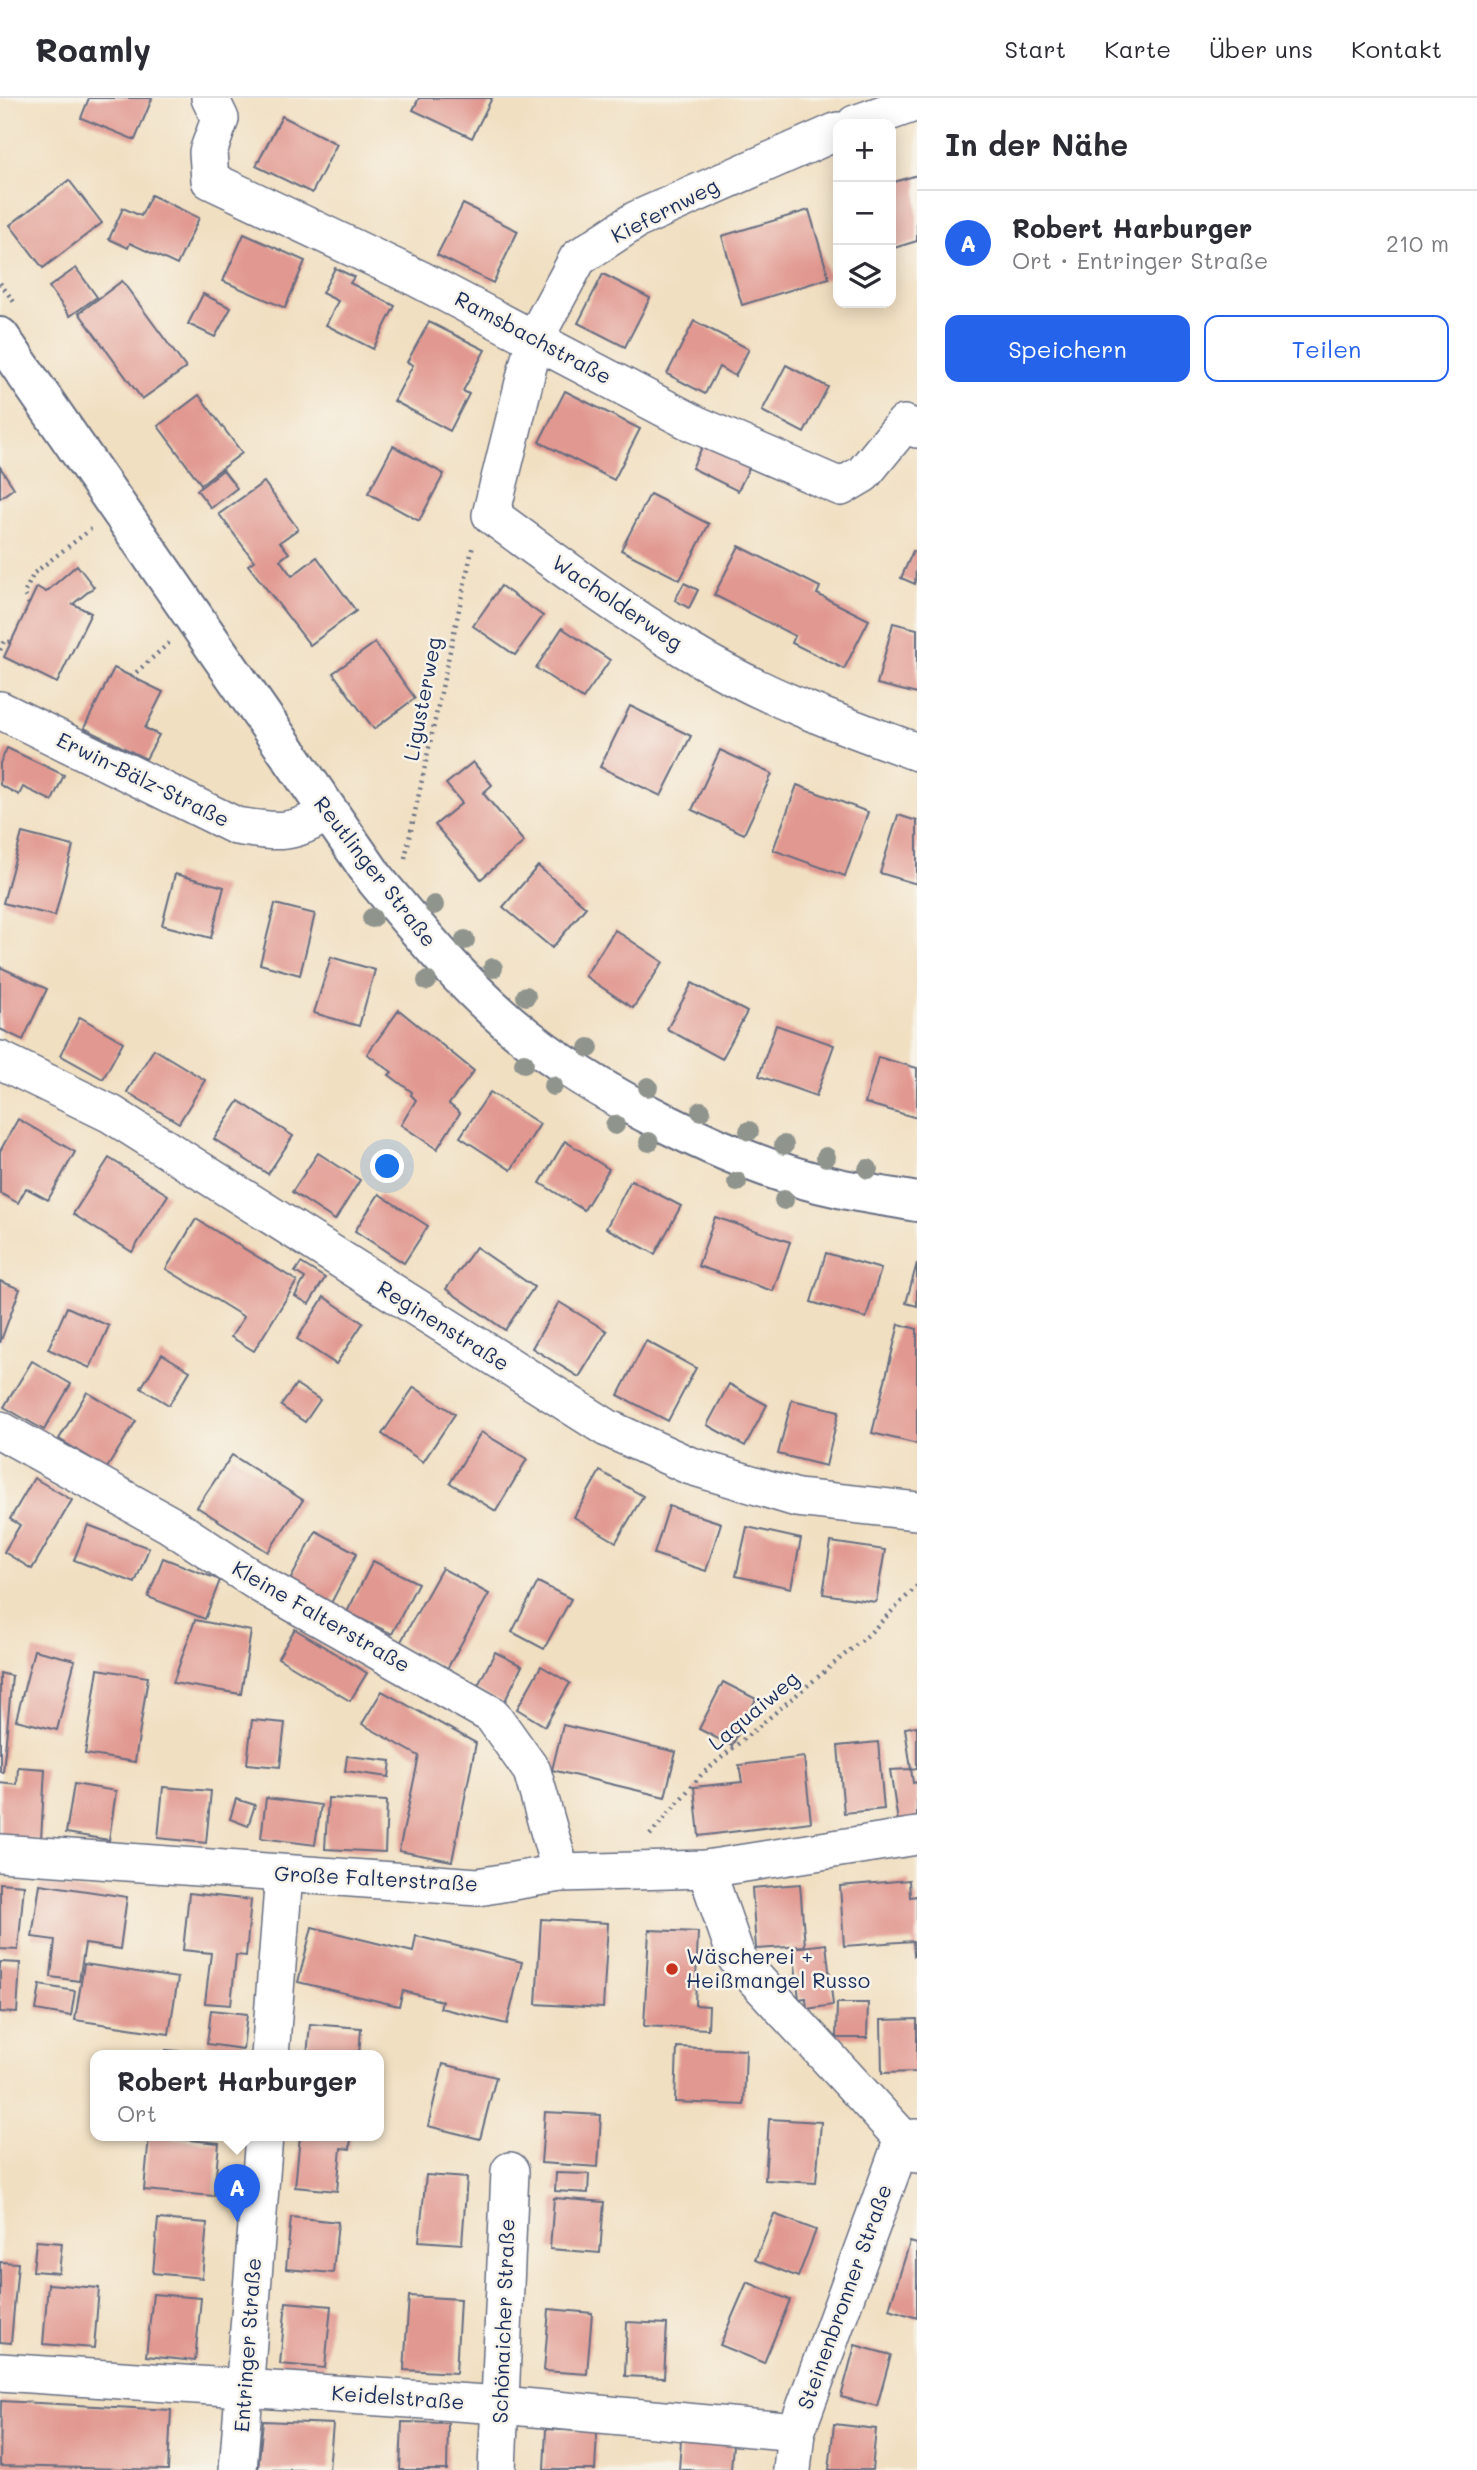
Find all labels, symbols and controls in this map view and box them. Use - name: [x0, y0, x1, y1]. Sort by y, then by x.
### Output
- text: Roamly: [35, 27, 151, 70]
- text: Start: [1004, 33, 1066, 64]
- text: Karte: [1104, 33, 1171, 64]
- text: Über uns: [1209, 33, 1313, 64]
- text: Kontakt: [1351, 33, 1442, 64]
- map controls: [833, 119, 896, 308]
- button: +: [833, 119, 896, 182]
- text: In der Nähe: [945, 124, 1128, 164]
- street label: Kiefernweg: [606, 171, 723, 248]
- button: −: [833, 182, 896, 245]
- text: Robert Harburger: [1012, 211, 1252, 245]
- text: A: [960, 228, 976, 258]
- text: 210 m: [1386, 228, 1449, 258]
- button: layers: [833, 245, 896, 308]
- text: Ort · Entringer Straße: [1012, 245, 1268, 275]
- street label: Ramsbachstraße: [451, 284, 617, 389]
- button: Speichern: [945, 315, 1190, 382]
- button: Teilen: [1204, 315, 1449, 382]
- street label: Wacholderweg: [547, 548, 688, 655]
- street label: Ligusterweg: [396, 634, 447, 763]
- street label: Erwin-Bälz-Straße: [53, 725, 234, 832]
- street label: Reutlinger Straße: [309, 790, 443, 952]
- your location: [370, 1149, 404, 1183]
- street label: Reginenstraße: [373, 1273, 515, 1376]
- street label: Kleine Falterstraße: [228, 1554, 416, 1678]
- street label: Laquaiweg: [702, 1664, 804, 1756]
- street label: Große Falterstraße: [274, 1859, 479, 1896]
- place label: Wäscherei + Heißmangel Russo: [686, 1942, 870, 1993]
- marker: Wäscherei + Heißmangel Russo: [664, 1961, 680, 1977]
- popup: [90, 2050, 384, 2141]
- text: Robert Harburger: [117, 2064, 357, 2098]
- text: Ort: [117, 2098, 157, 2128]
- pin: A: [214, 2164, 260, 2222]
- street label: Steinenbronner Straße: [790, 2180, 897, 2413]
- street label: Schönaicher Straße: [485, 2218, 520, 2424]
- street label: Entringer Straße: [227, 2257, 266, 2433]
- street label: Keidelstraße: [331, 2378, 465, 2415]

